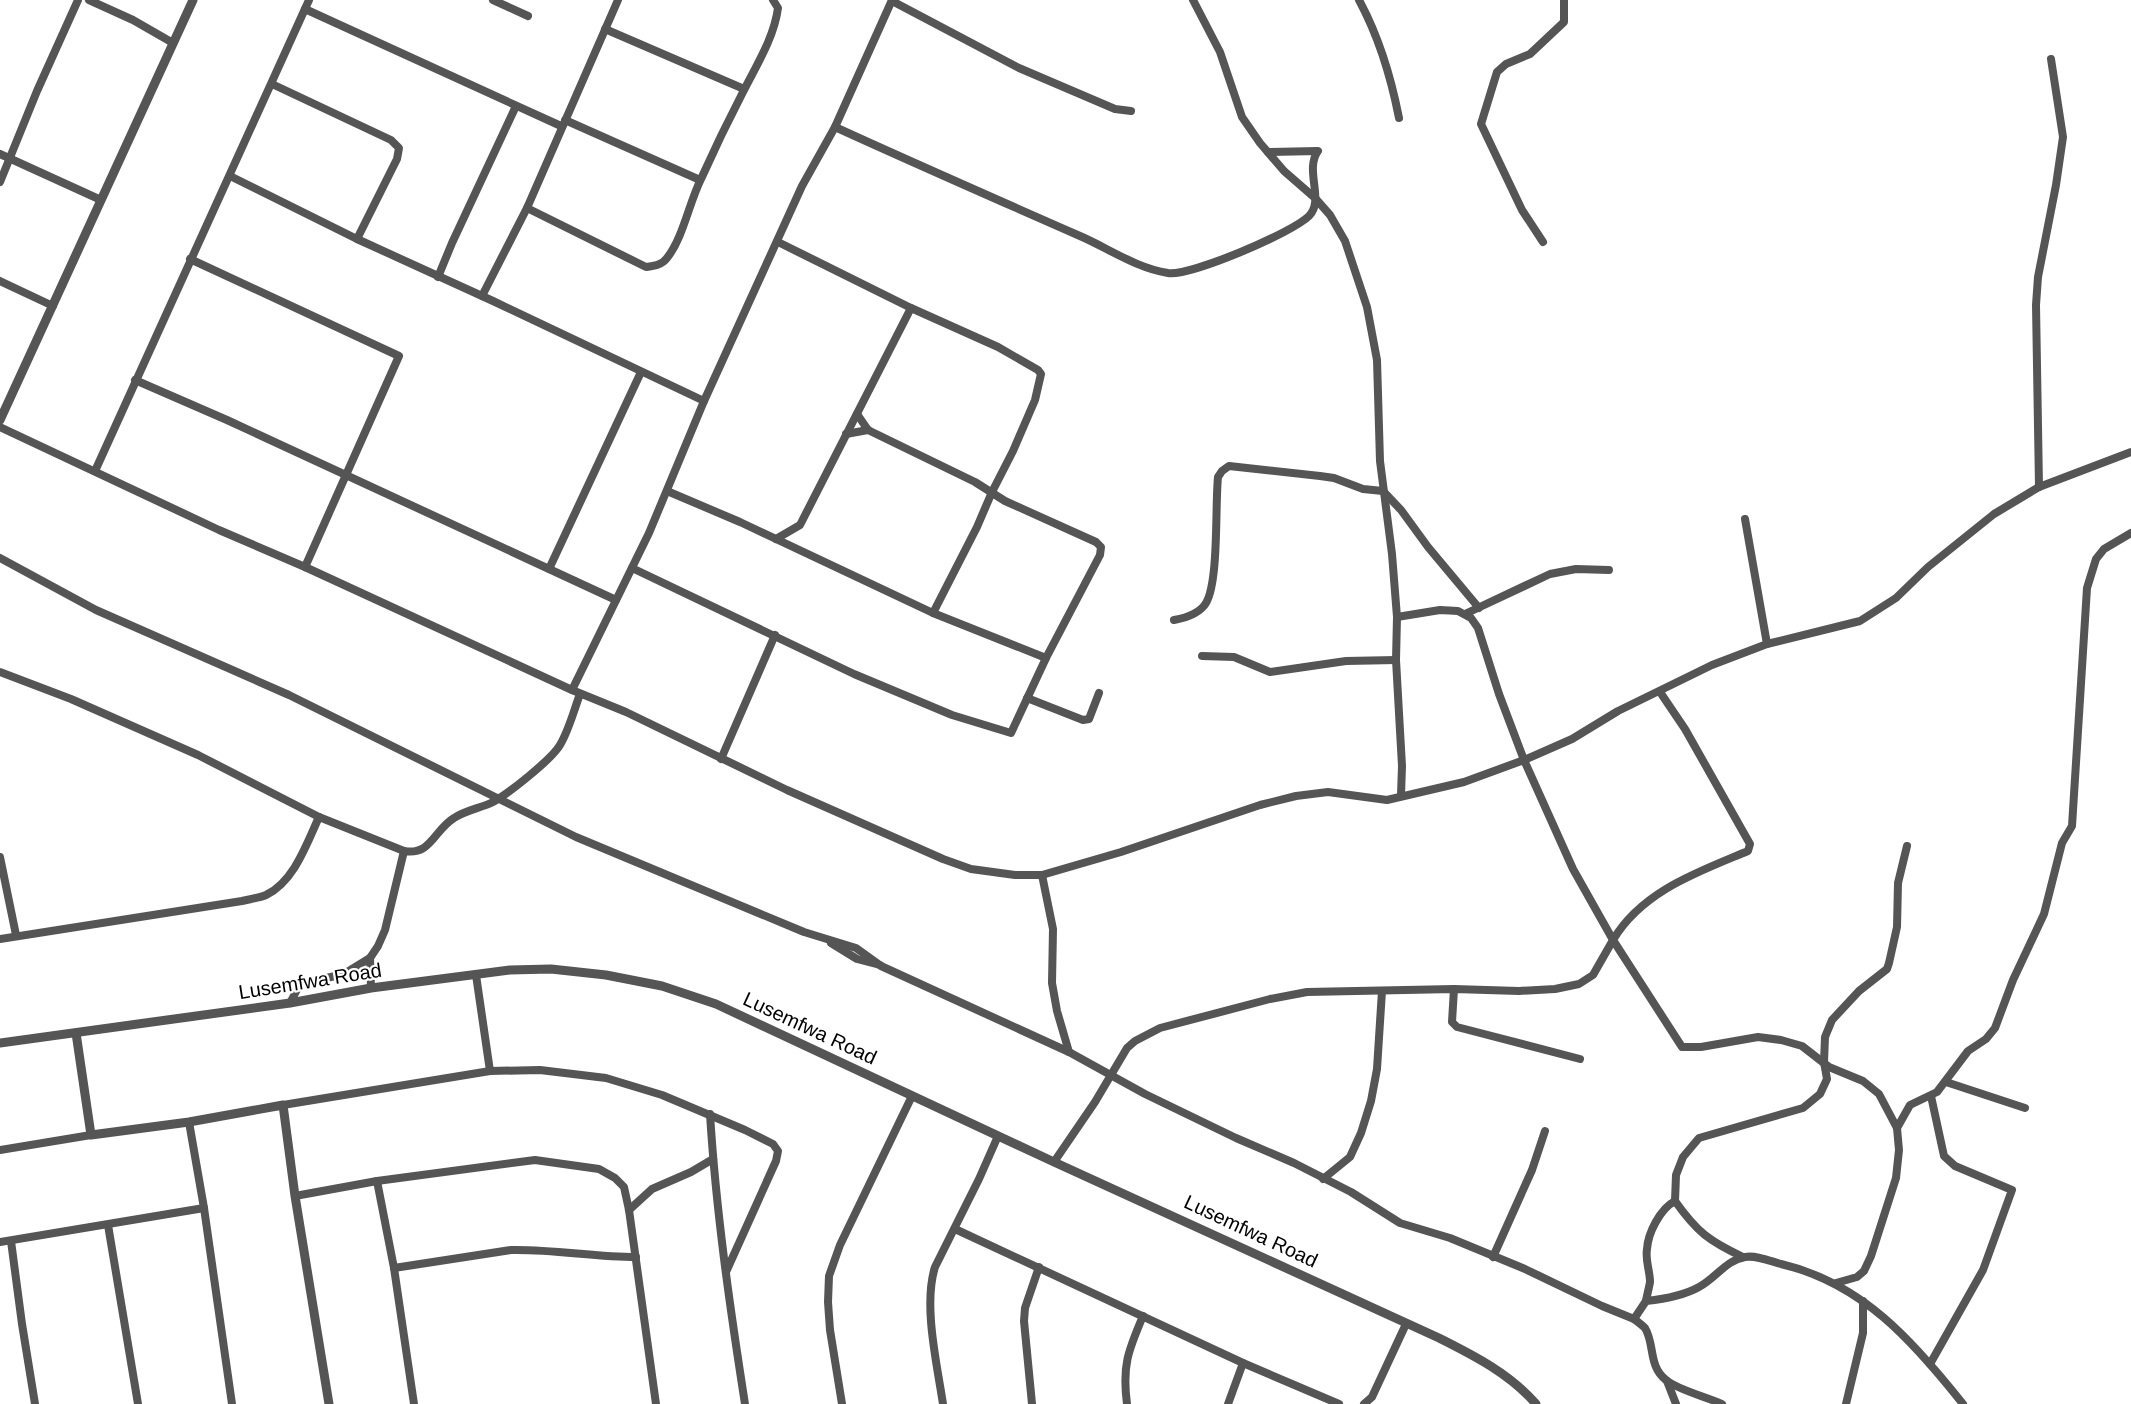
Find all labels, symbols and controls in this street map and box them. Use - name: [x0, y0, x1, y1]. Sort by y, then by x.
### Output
- street label: Lusemfwa Road: [237, 959, 383, 1003]
- street label: Lusemfwa Road: [740, 987, 880, 1069]
- street label: Lusemfwa Road: [1181, 1190, 1321, 1272]

